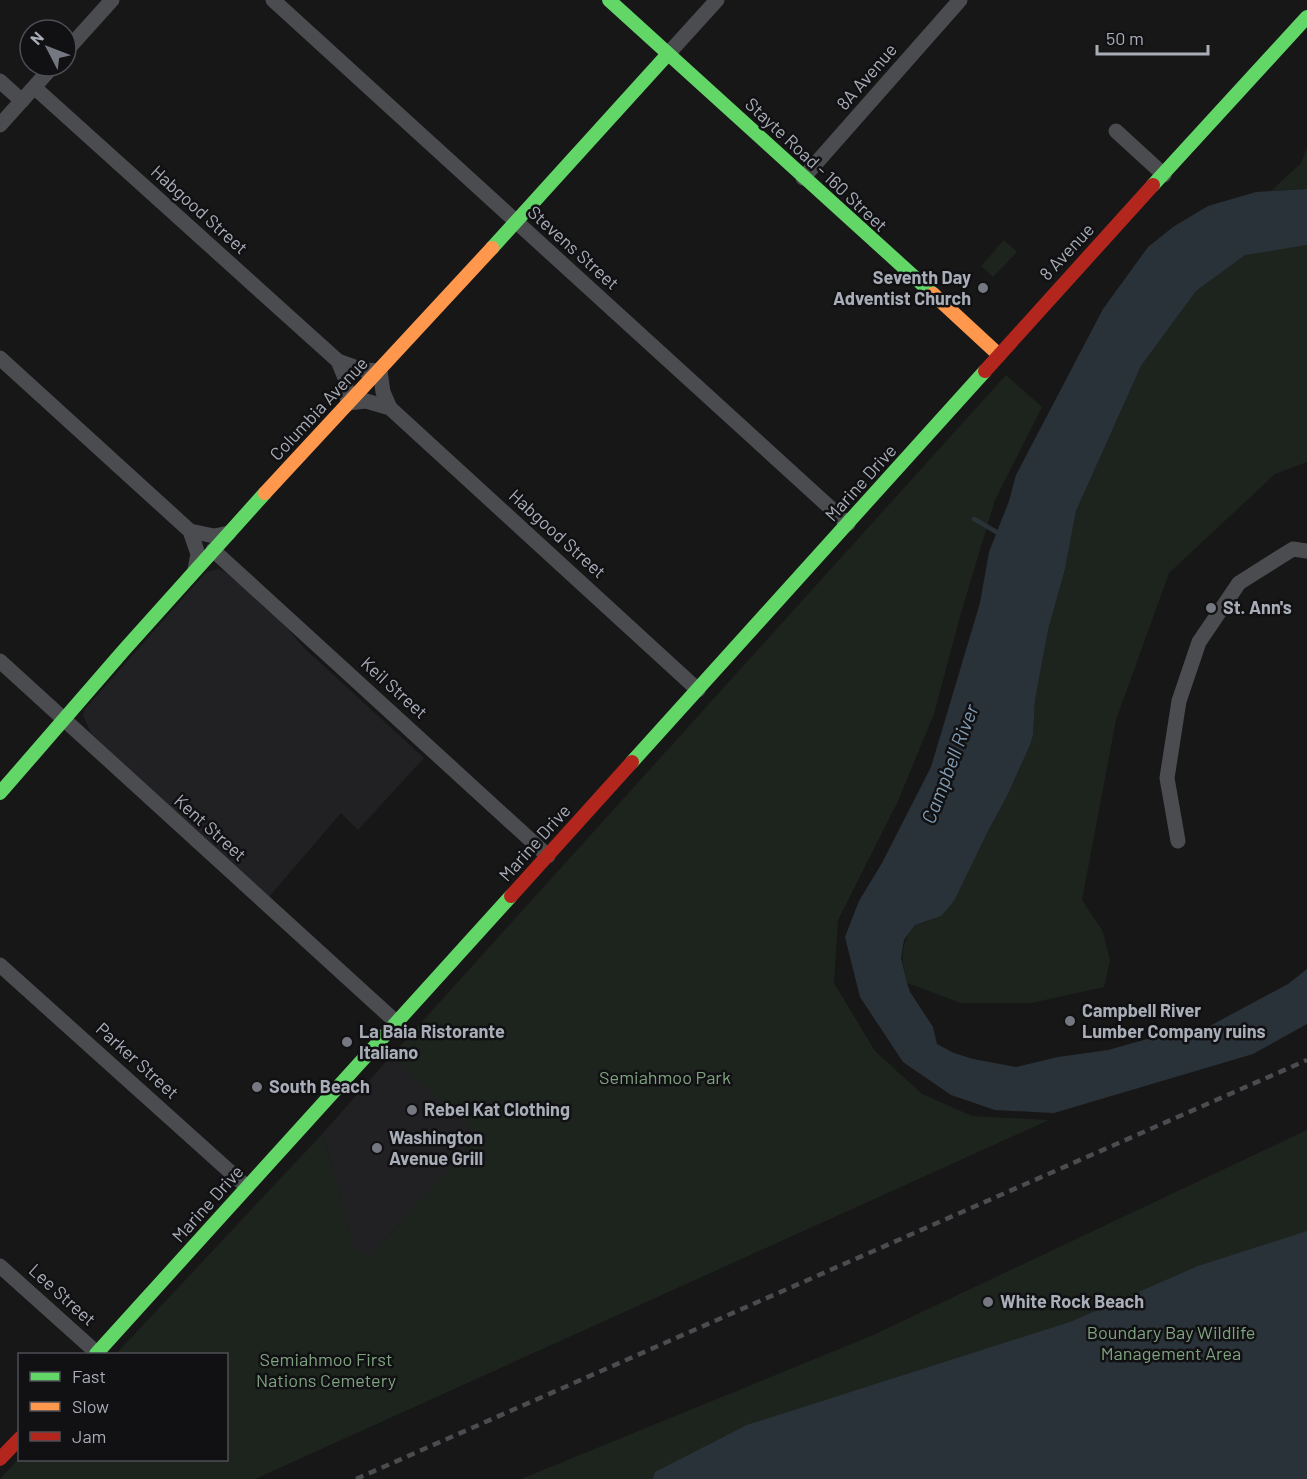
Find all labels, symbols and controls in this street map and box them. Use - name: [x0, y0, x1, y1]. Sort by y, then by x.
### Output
- north arrow: [18, 18, 78, 78]
- scale bar: [1097, 18, 1208, 56]
- text: N: [26, 27, 47, 48]
- text: 50 m: [1106, 27, 1144, 49]
- street label: 8A Avenue: [831, 39, 901, 114]
- street label: Stayte Road - 160 Street: [741, 93, 892, 236]
- street label: Habgood Street: [147, 160, 253, 258]
- street label: Stevens Street: [524, 201, 624, 294]
- street label: 8 Avenue: [1034, 218, 1098, 284]
- place label: Seventh Day Adventist Church: [833, 266, 971, 309]
- marker: Seventh Day Adventist Church: [976, 281, 990, 295]
- street label: Columbia Avenue: [265, 352, 372, 465]
- street label: Marine Drive: [820, 439, 901, 525]
- street label: Habgood Street: [505, 484, 611, 582]
- place label: St. Ann's: [1223, 596, 1292, 618]
- marker: St. Ann's: [1204, 601, 1218, 615]
- street label: Keil Street: [357, 652, 432, 723]
- water label: Campbell River: [915, 700, 983, 827]
- street label: Kent Street: [170, 789, 251, 865]
- street label: Marine Drive: [494, 799, 575, 885]
- place label: Campbell River Lumber Company ruins: [1082, 999, 1266, 1042]
- marker: Campbell River Lumber Company ruins: [1063, 1014, 1077, 1028]
- street label: Parker Street: [92, 1017, 184, 1103]
- place label: La Baia Ristorante Italiano: [359, 1020, 505, 1063]
- marker: La Baia Ristorante Italiano: [340, 1035, 354, 1049]
- park label: Semiahmoo Park: [599, 1066, 731, 1088]
- place label: South Beach: [269, 1075, 370, 1097]
- marker: South Beach: [250, 1080, 264, 1094]
- place label: Rebel Kat Clothing: [424, 1098, 570, 1120]
- marker: Rebel Kat Clothing: [405, 1103, 419, 1117]
- place label: Washington Avenue Grill: [389, 1126, 483, 1169]
- marker: Washington Avenue Grill: [370, 1141, 384, 1155]
- street label: Marine Drive: [167, 1160, 248, 1246]
- street label: Lee Street: [25, 1259, 101, 1330]
- place label: White Rock Beach: [1000, 1290, 1144, 1312]
- marker: White Rock Beach: [981, 1295, 995, 1309]
- park label: Boundary Bay Wildlife Management Area: [1087, 1321, 1255, 1364]
- park label: Semiahmoo First Nations Cemetery: [256, 1348, 396, 1391]
- legend: [18, 1353, 228, 1461]
- text: Fast: [72, 1365, 106, 1387]
- text: Slow: [72, 1395, 109, 1417]
- text: Jam: [72, 1425, 106, 1447]

